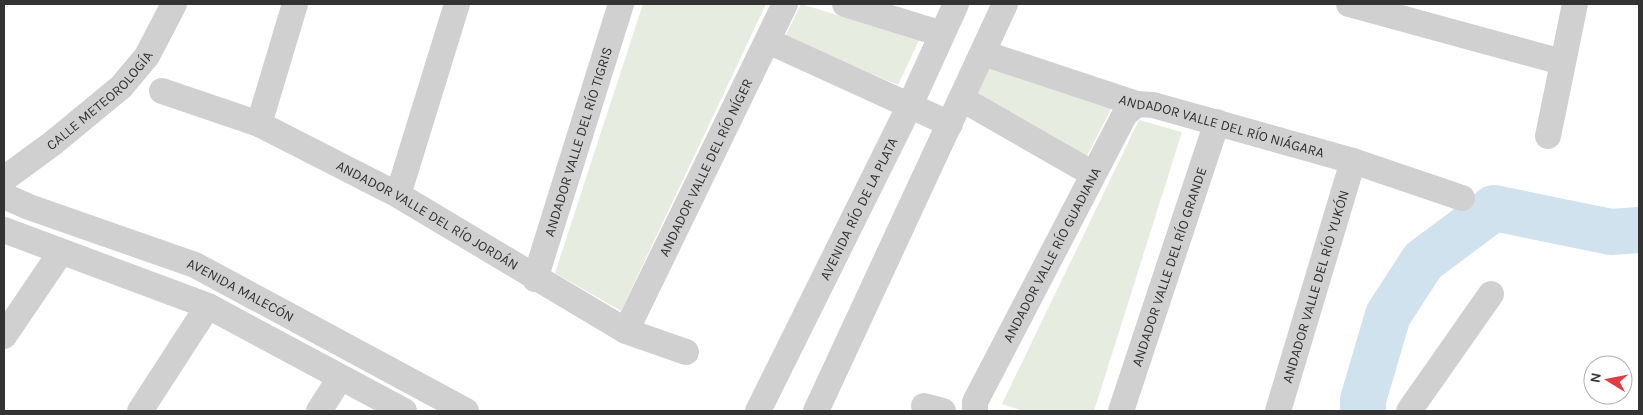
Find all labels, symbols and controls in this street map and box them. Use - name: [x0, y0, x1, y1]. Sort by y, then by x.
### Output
- street label: ANDADOR VALLE DEL RÍO TIGRIS: [541, 45, 616, 239]
- street label: CALLE METEOROLOGÍA: [43, 49, 157, 154]
- street label: ANDADOR VALLE DEL RÍO NÍGER: [656, 76, 756, 259]
- street label: ANDADOR VALLE DEL RÍO NIÁGARA: [1117, 91, 1326, 162]
- street label: AVENIDA RÍO DE LA PLATA: [816, 135, 902, 283]
- street label: ANDADOR VALLE DEL RÍO JORDÁN: [333, 157, 521, 274]
- street label: ANDADOR VALLE RÍO GUADIANA: [1000, 165, 1105, 345]
- street label: ANDADOR VALLE DEL RÍO GRANDE: [1128, 165, 1210, 369]
- street label: ANDADOR VALLE DEL RÍO YUKÓN: [1279, 188, 1353, 385]
- street label: AVENIDA MALECÓN: [185, 255, 297, 326]
- north arrow: [1583, 355, 1633, 405]
- text: N: [1586, 371, 1605, 384]

